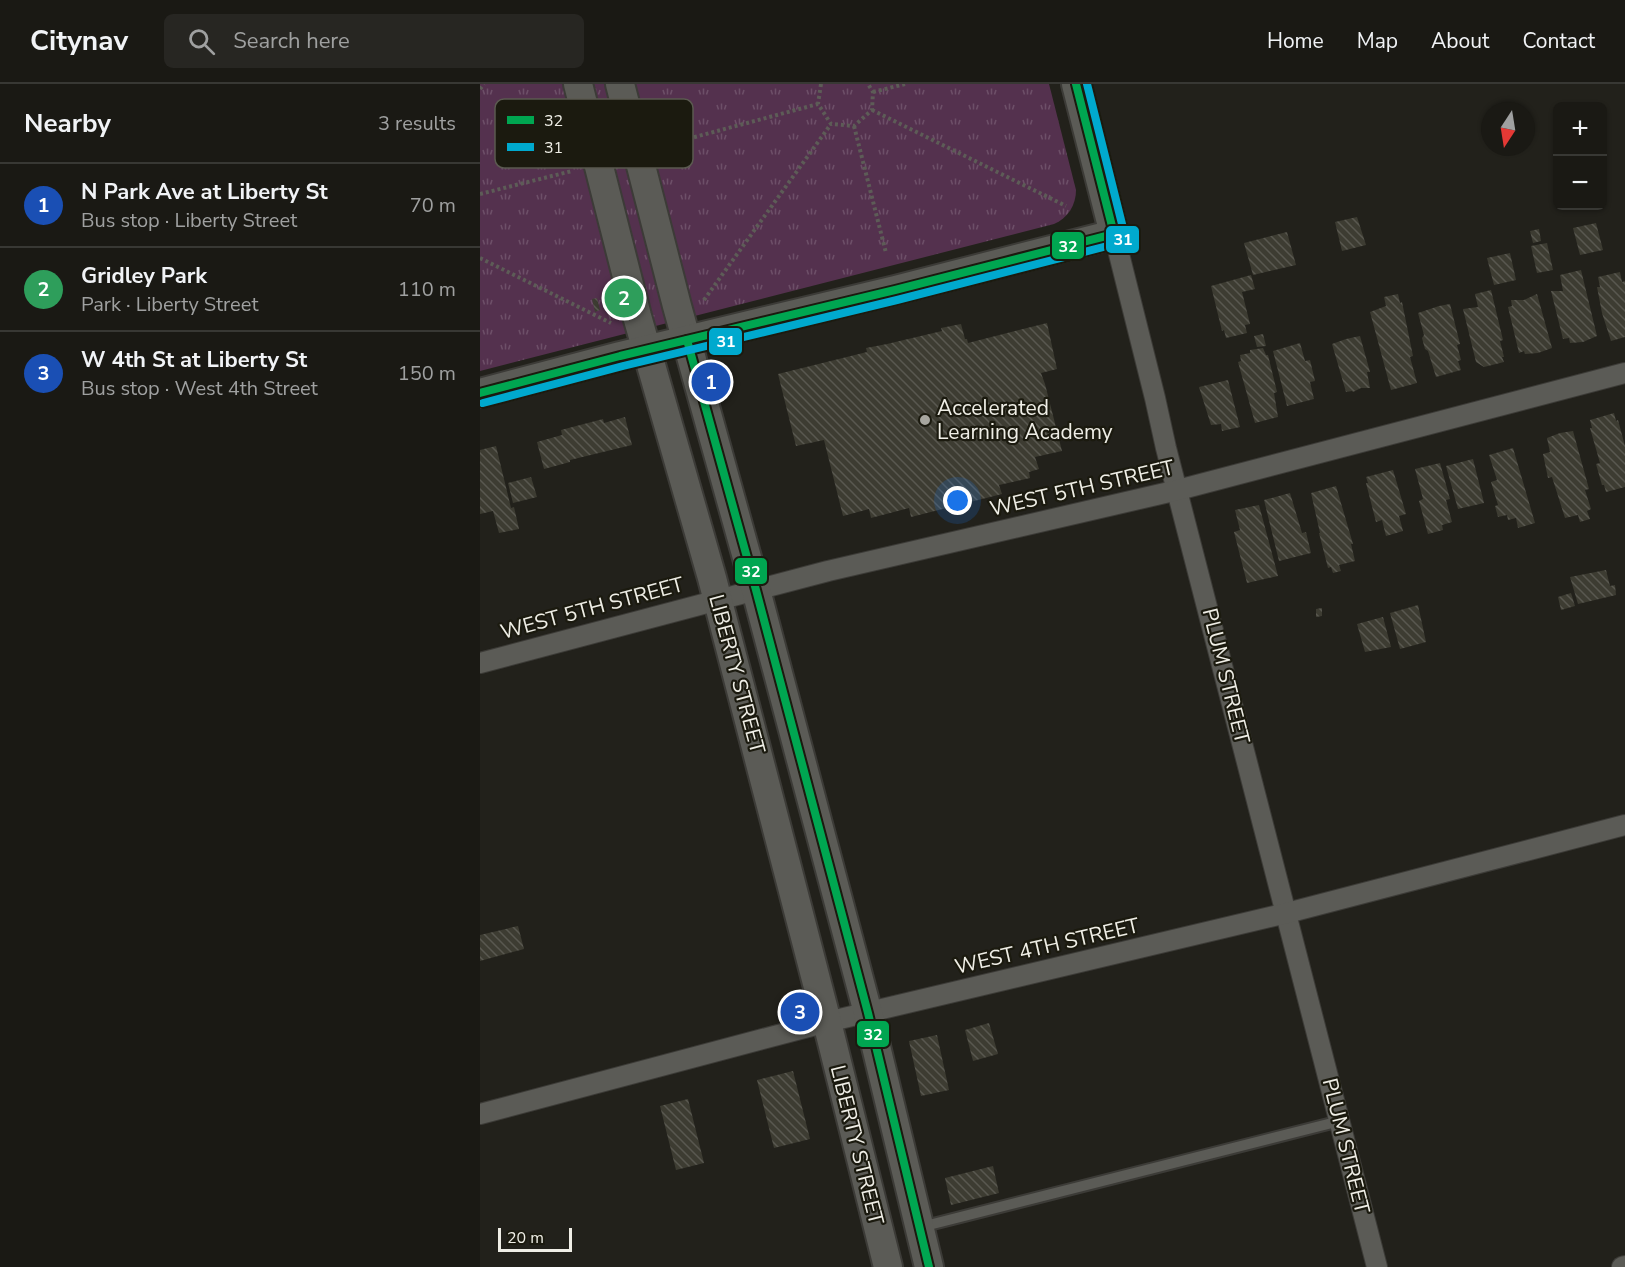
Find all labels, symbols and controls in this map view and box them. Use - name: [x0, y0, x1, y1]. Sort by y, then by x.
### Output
- search box: [164, 14, 584, 68]
- text: Citynav: [30, 22, 128, 60]
- icon: search: [185, 25, 218, 58]
- text: Search here: [233, 26, 350, 56]
- text: Home: [1267, 27, 1324, 55]
- text: Map: [1357, 27, 1398, 55]
- text: About: [1431, 27, 1489, 55]
- text: Contact: [1522, 27, 1595, 55]
- legend: [495, 99, 693, 168]
- north arrow: [1481, 102, 1535, 156]
- map controls: [1553, 102, 1607, 210]
- button: +: [1553, 102, 1607, 156]
- text: Nearby: [24, 106, 111, 141]
- text: 3 results: [378, 110, 456, 137]
- text: 32: [544, 110, 563, 132]
- text: 31: [544, 137, 563, 159]
- button: −: [1553, 156, 1607, 210]
- text: N Park Ave at Liberty St: [81, 177, 328, 207]
- text: 1: [38, 192, 50, 219]
- text: 70 m: [410, 192, 456, 219]
- text: Bus stop · Liberty Street: [81, 207, 297, 234]
- line badge: 31: [1105, 225, 1140, 254]
- text: 31: [1113, 229, 1133, 251]
- line badge: 32: [1051, 231, 1085, 260]
- text: 32: [1058, 236, 1078, 258]
- text: Gridley Park: [81, 261, 207, 291]
- text: 2: [38, 276, 50, 303]
- text: 110 m: [398, 276, 456, 303]
- pin: 2: [604, 276, 644, 320]
- text: Park · Liberty Street: [81, 291, 258, 318]
- line badge: 31: [708, 327, 743, 356]
- text: 31: [716, 331, 736, 353]
- text: W 4th St at Liberty St: [81, 345, 307, 375]
- text: 3: [38, 360, 50, 387]
- text: 150 m: [398, 360, 456, 387]
- pin: 1: [692, 360, 730, 404]
- text: Bus stop · West 4th Street: [81, 375, 318, 402]
- place label: Accelerated Learning Academy: [937, 394, 1113, 446]
- marker: Accelerated Learning Academy: [918, 413, 932, 427]
- street label: WEST 5TH STREET: [987, 453, 1177, 523]
- your location: [943, 486, 972, 515]
- line badge: 32: [734, 557, 768, 585]
- text: 32: [741, 561, 761, 583]
- street label: WEST 5TH STREET: [497, 570, 687, 646]
- street label: LIBERTY STREET: [702, 591, 772, 757]
- street label: PLUM STREET: [1196, 605, 1256, 747]
- street label: WEST 4TH STREET: [952, 911, 1142, 981]
- pin: 3: [780, 990, 820, 1034]
- line badge: 32: [856, 1020, 890, 1048]
- text: 32: [863, 1024, 883, 1046]
- street label: LIBERTY STREET: [824, 1062, 890, 1228]
- street label: PLUM STREET: [1316, 1075, 1376, 1217]
- scale bar: [498, 1225, 572, 1252]
- text: 20 m: [507, 1227, 544, 1249]

